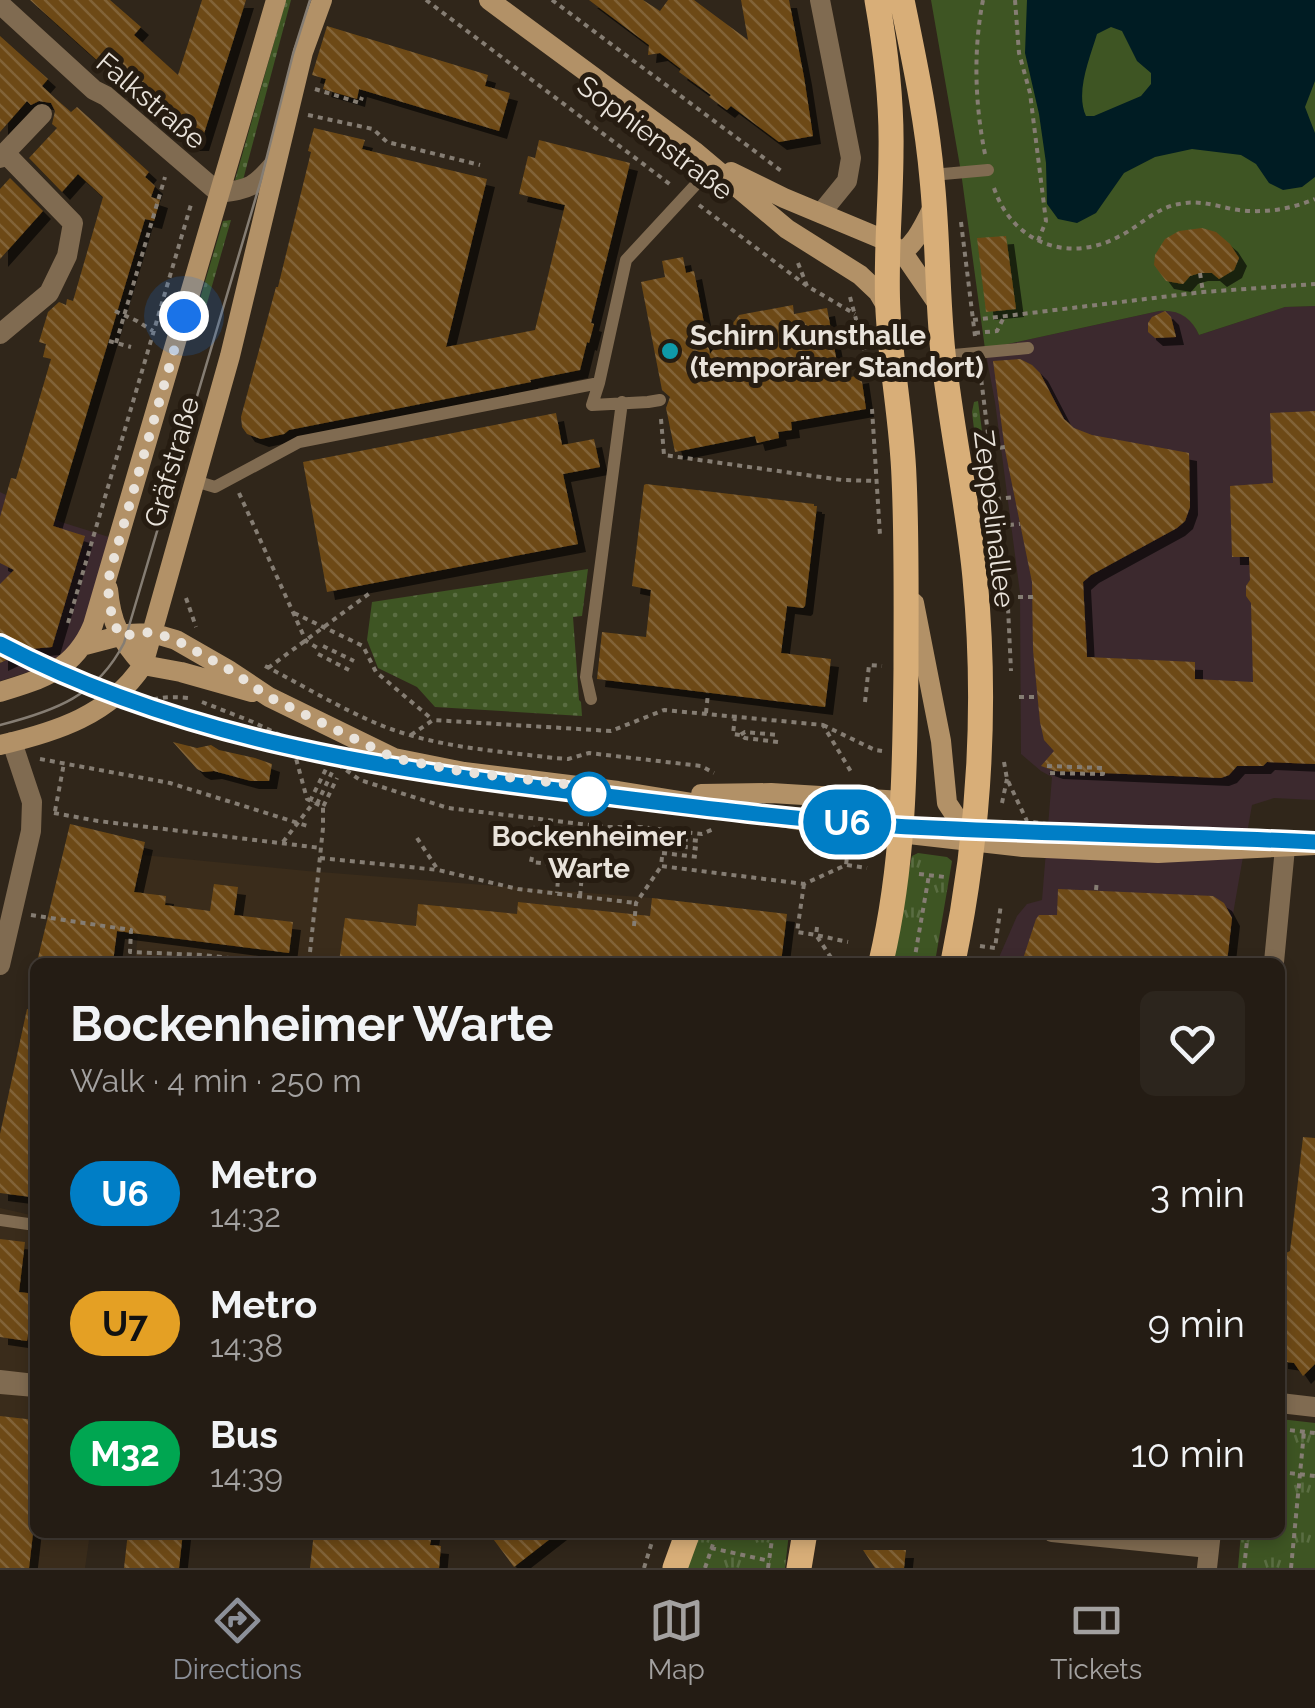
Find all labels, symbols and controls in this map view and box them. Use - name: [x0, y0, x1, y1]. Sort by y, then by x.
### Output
- street label: Falkstraße: [90, 46, 212, 156]
- street label: Sophienstraße: [571, 69, 739, 207]
- your location: [159, 291, 209, 341]
- place label: Schirn Kunsthalle (temporärer Standort): [690, 319, 984, 384]
- marker: Schirn Kunsthalle (temporärer Standort): [659, 340, 681, 362]
- street label: Gräfstraße: [138, 393, 206, 531]
- street label: Zeppelinallee: [967, 429, 1021, 609]
- marker: Bockenheimer Warte: [568, 773, 610, 815]
- line badge: U6: [802, 790, 892, 854]
- text: U6: [823, 802, 871, 843]
- place label: Bockenheimer Warte: [492, 820, 687, 885]
- button: heart: [1140, 991, 1245, 1096]
- text: Bockenheimer Warte: [70, 996, 554, 1052]
- text: Walk · 4 min · 250 m: [70, 1062, 362, 1099]
- text: Metro: [210, 1152, 317, 1197]
- text: 3 min: [1150, 1171, 1245, 1216]
- text: U6: [101, 1173, 149, 1214]
- text: 14:32: [210, 1197, 281, 1234]
- text: Metro: [210, 1282, 317, 1327]
- text: 9 min: [1148, 1301, 1245, 1346]
- text: U7: [102, 1303, 148, 1344]
- text: 14:38: [210, 1327, 283, 1364]
- text: Bus: [210, 1412, 278, 1457]
- text: 10 min: [1130, 1431, 1245, 1476]
- text: M32: [90, 1433, 160, 1474]
- text: 14:39: [210, 1457, 283, 1494]
- tab: Directions: [173, 1593, 302, 1686]
- tab: Map: [648, 1593, 705, 1686]
- tab: Tickets: [1050, 1593, 1142, 1686]

